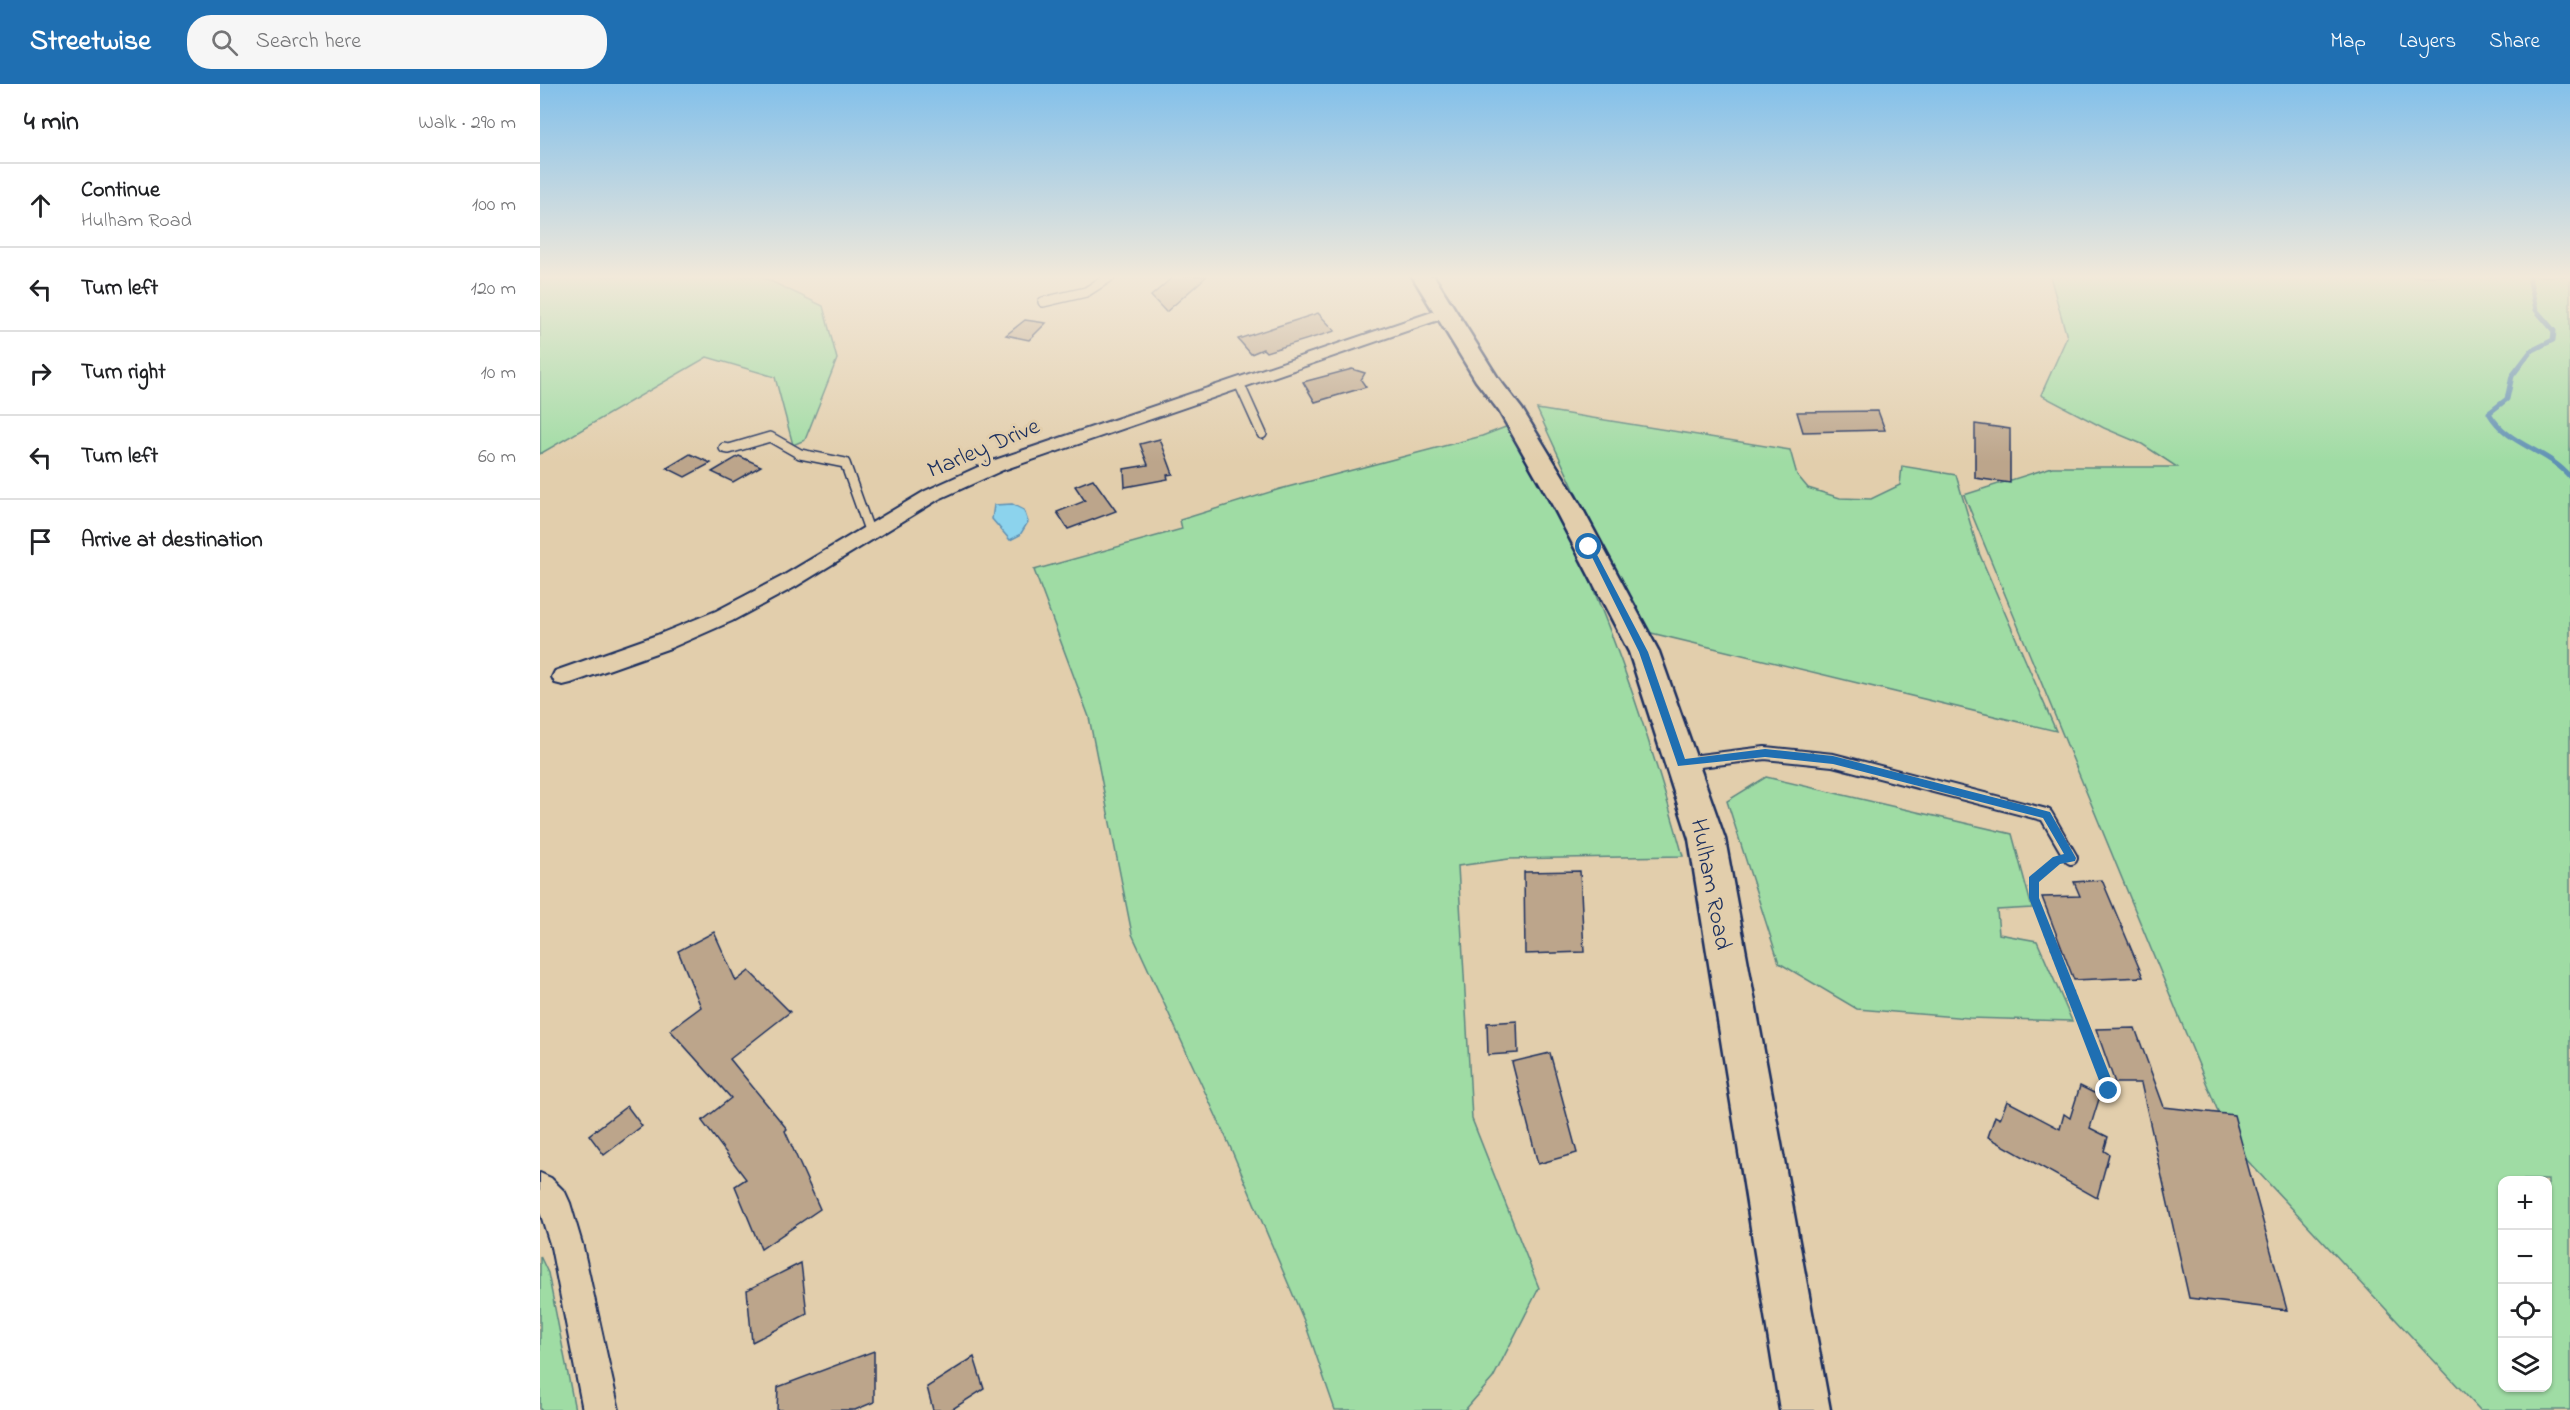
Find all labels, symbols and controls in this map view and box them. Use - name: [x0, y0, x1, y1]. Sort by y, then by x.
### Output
- search box: [187, 15, 607, 69]
- text: Streetwise: [30, 22, 151, 63]
- icon: search: [208, 26, 241, 59]
- text: Search here: [256, 26, 361, 58]
- text: Map: [2330, 27, 2366, 57]
- text: Layers: [2399, 27, 2456, 57]
- text: Share: [2489, 27, 2540, 57]
- text: 4 min: [24, 104, 79, 142]
- text: Walk · 290 m: [418, 109, 516, 138]
- text: Continue: [81, 175, 160, 207]
- icon: ahead: [24, 189, 57, 222]
- text: 100 m: [472, 191, 516, 220]
- text: Hulham Road: [81, 207, 192, 236]
- icon: left: [24, 273, 57, 306]
- text: Turn left: [81, 273, 158, 305]
- text: 120 m: [471, 275, 516, 304]
- icon: right: [24, 357, 57, 390]
- text: Turn right: [81, 357, 166, 389]
- text: 10 m: [480, 359, 516, 388]
- street label: Marley Drive: [922, 410, 1046, 490]
- icon: left: [24, 441, 57, 474]
- text: Turn left: [81, 441, 158, 473]
- text: 60 m: [478, 443, 516, 472]
- icon: arrive: [24, 525, 57, 558]
- text: Arrive at destination: [81, 525, 263, 557]
- route start: [1575, 533, 1601, 559]
- street label: Hulham Road: [1680, 816, 1739, 954]
- route end: [2095, 1077, 2121, 1103]
- map controls: [2498, 1176, 2552, 1392]
- button: +: [2498, 1176, 2552, 1230]
- button: −: [2498, 1230, 2552, 1284]
- button: locate: [2498, 1284, 2552, 1338]
- button: layers: [2498, 1338, 2552, 1392]

